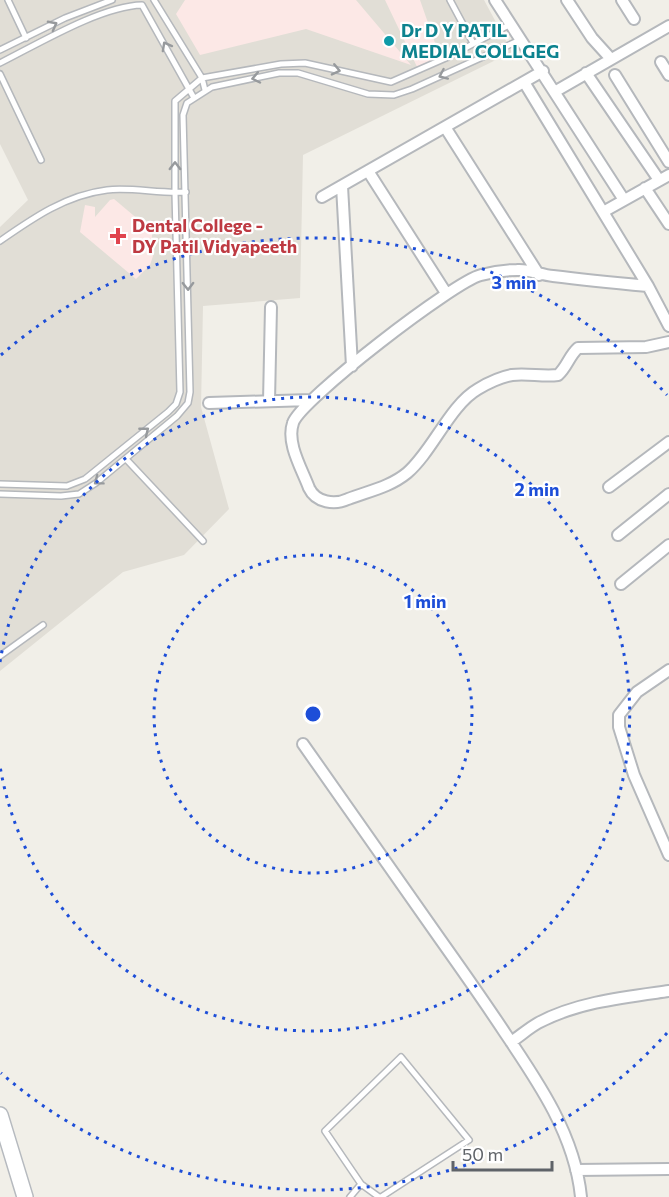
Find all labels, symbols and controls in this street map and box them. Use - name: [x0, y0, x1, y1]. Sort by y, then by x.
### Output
- place label: Dr D Y PATIL MEDIAL COLLGEG: [401, 19, 559, 62]
- one-way arrow: [46, 21, 57, 32]
- marker: Dr D Y PATIL MEDIAL COLLGEG: [382, 34, 396, 48]
- one-way arrow: [162, 42, 174, 52]
- one-way arrow: [331, 63, 341, 76]
- one-way arrow: [438, 68, 449, 80]
- one-way arrow: [251, 70, 261, 83]
- one-way arrow: [169, 162, 181, 171]
- place label: Dental College - DY Patil Vidyapeeth: [132, 214, 297, 257]
- marker: Dental College - DY Patil Vidyapeeth: [109, 227, 127, 245]
- text: 3 min: [491, 271, 537, 293]
- one-way arrow: [182, 281, 194, 290]
- one-way arrow: [138, 427, 149, 438]
- one-way arrow: [93, 474, 104, 485]
- text: 2 min: [515, 478, 559, 500]
- text: 1 min: [404, 590, 446, 612]
- centre of rings: [303, 704, 323, 724]
- scale bar: [453, 1134, 552, 1172]
- text: 50 m: [462, 1143, 503, 1165]

